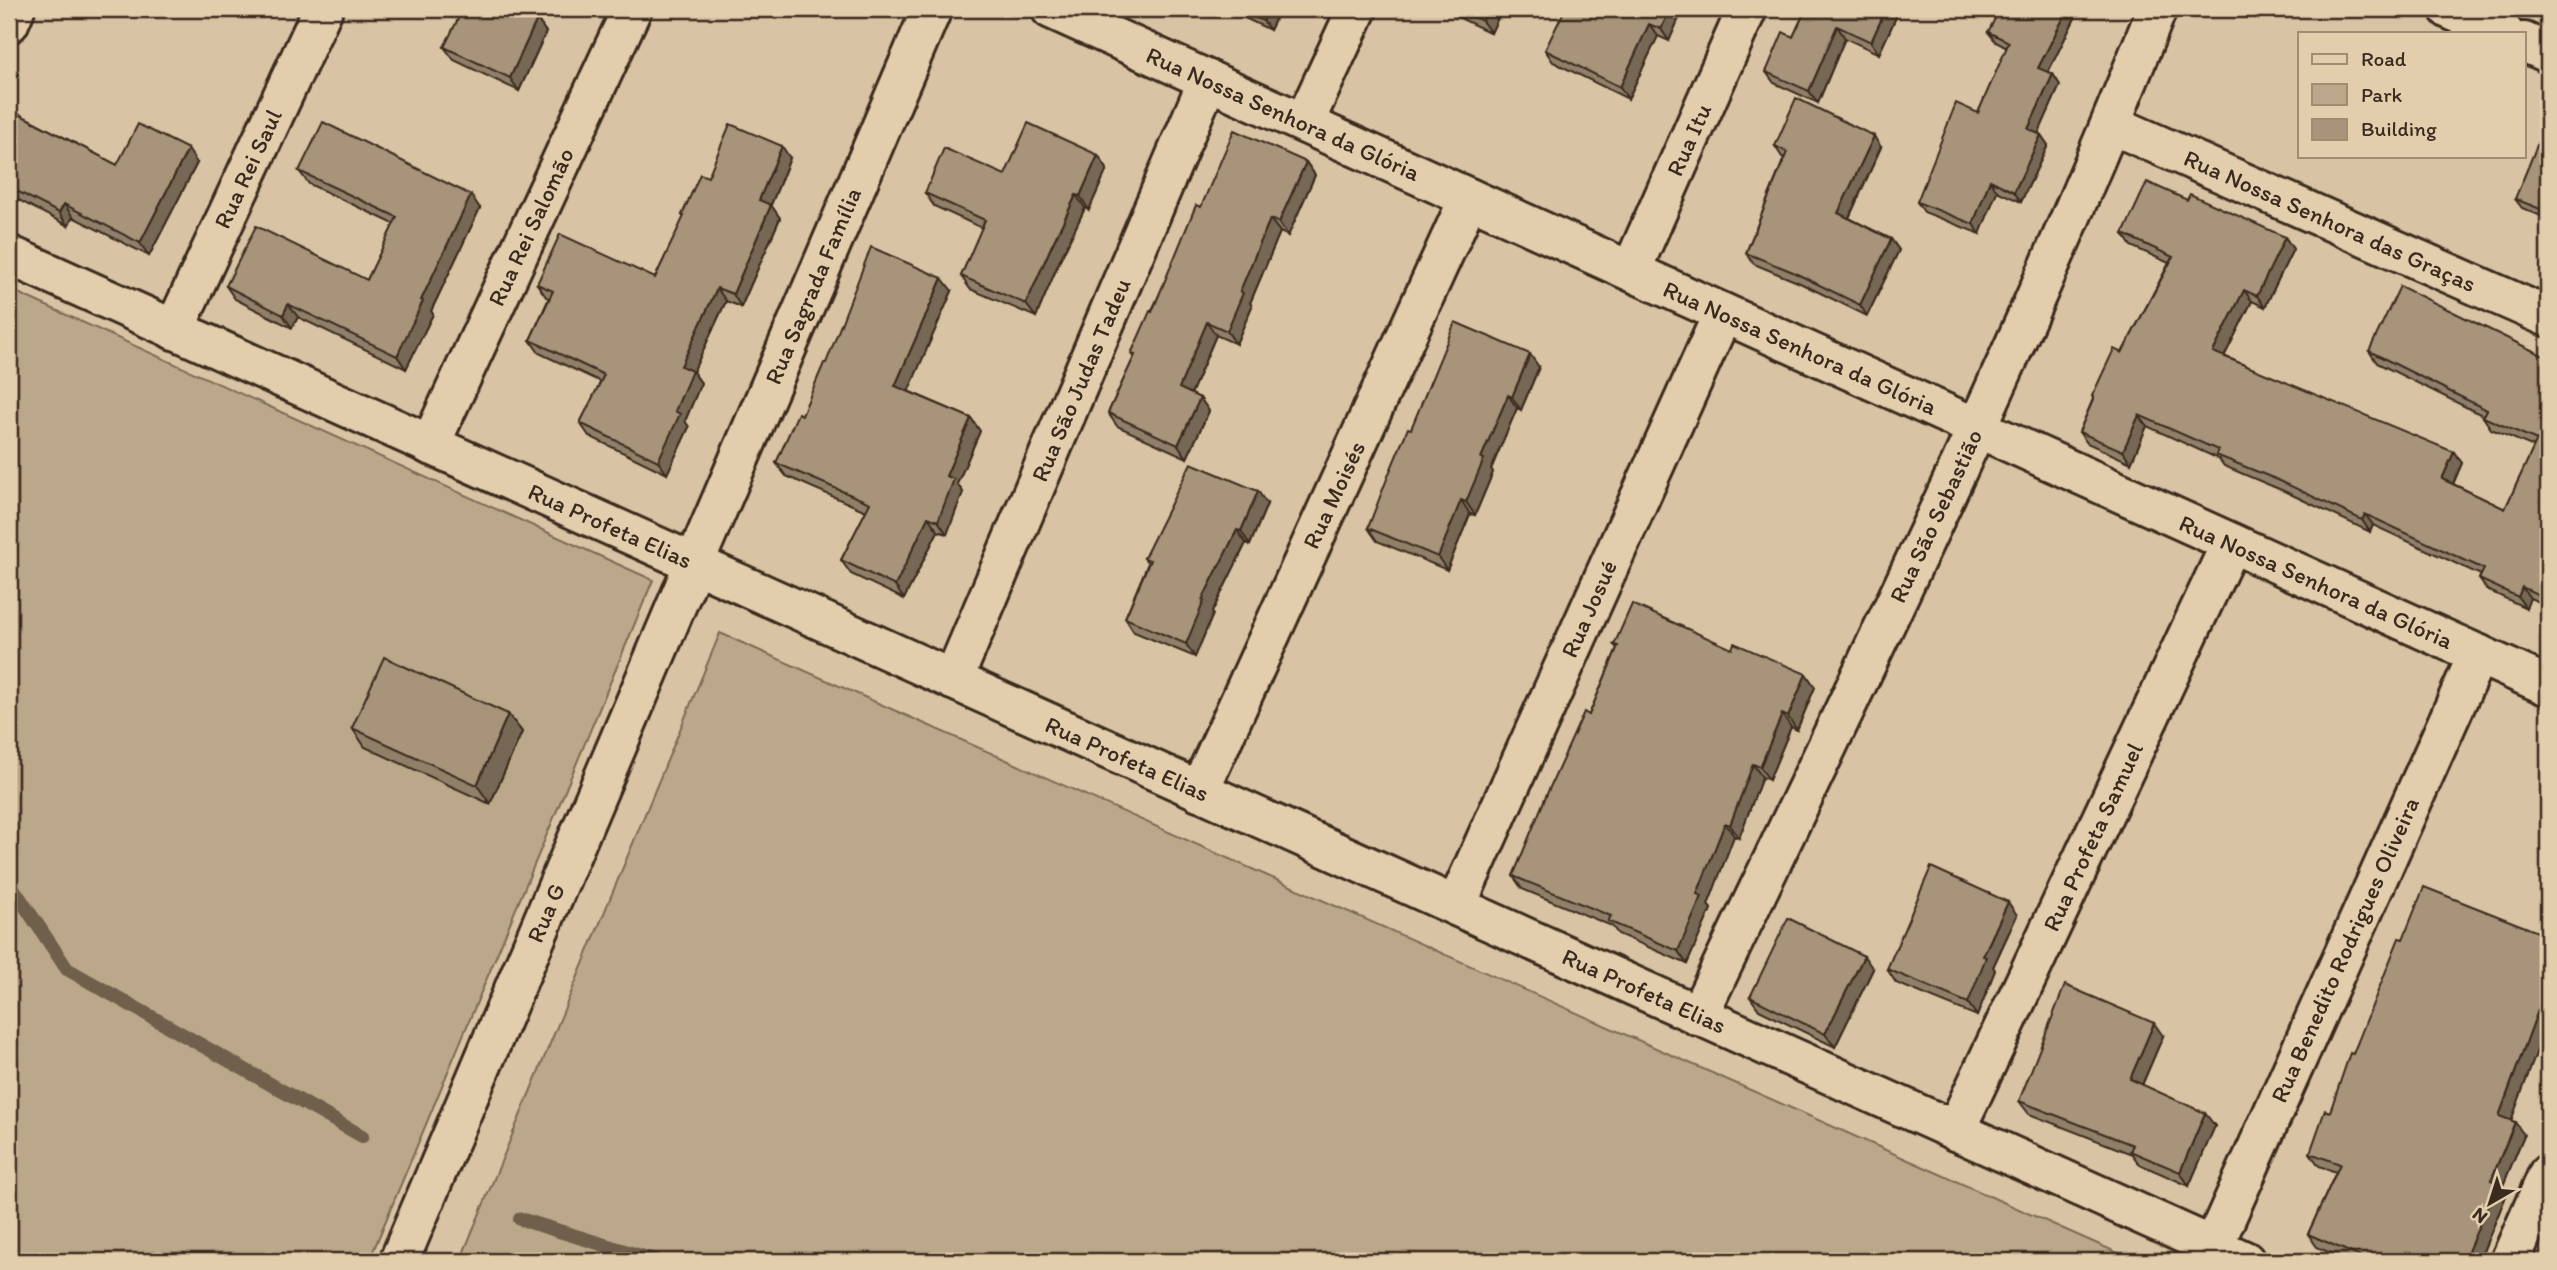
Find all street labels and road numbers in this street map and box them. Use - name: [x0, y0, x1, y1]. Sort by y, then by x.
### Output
- street label: Rua Nossa Senhora da Glória: [1142, 40, 1425, 187]
- street label: Rua Itu: [1660, 99, 1717, 181]
- street label: Rua Rei Saul: [207, 104, 288, 233]
- street label: Rua Rei Salomão: [481, 143, 580, 311]
- street label: Rua Nossa Senhora das Graças: [2180, 143, 2481, 298]
- street label: Rua Sagrada Família: [758, 183, 867, 389]
- street label: Rua São Judas Tadeu: [1025, 274, 1137, 486]
- street label: Rua Nossa Senhora da Glória: [1659, 274, 1942, 421]
- street label: Rua São Sebastião: [1883, 424, 1988, 607]
- street label: Rua Moisés: [1296, 436, 1371, 553]
- street label: Rua Profeta Elias: [524, 476, 697, 575]
- street label: Rua Nossa Senhora da Glória: [2175, 508, 2458, 655]
- street label: Rua Josué: [1554, 556, 1623, 662]
- street label: Rua Profeta Elias: [1041, 709, 1214, 808]
- street label: Rua Profeta Samuel: [2036, 738, 2149, 936]
- street label: Rua Benedito Rodrigues Oliveira: [2264, 793, 2425, 1107]
- street label: Rua G: [520, 879, 571, 947]
- street label: Rua Profeta Elias: [1558, 941, 1731, 1040]

